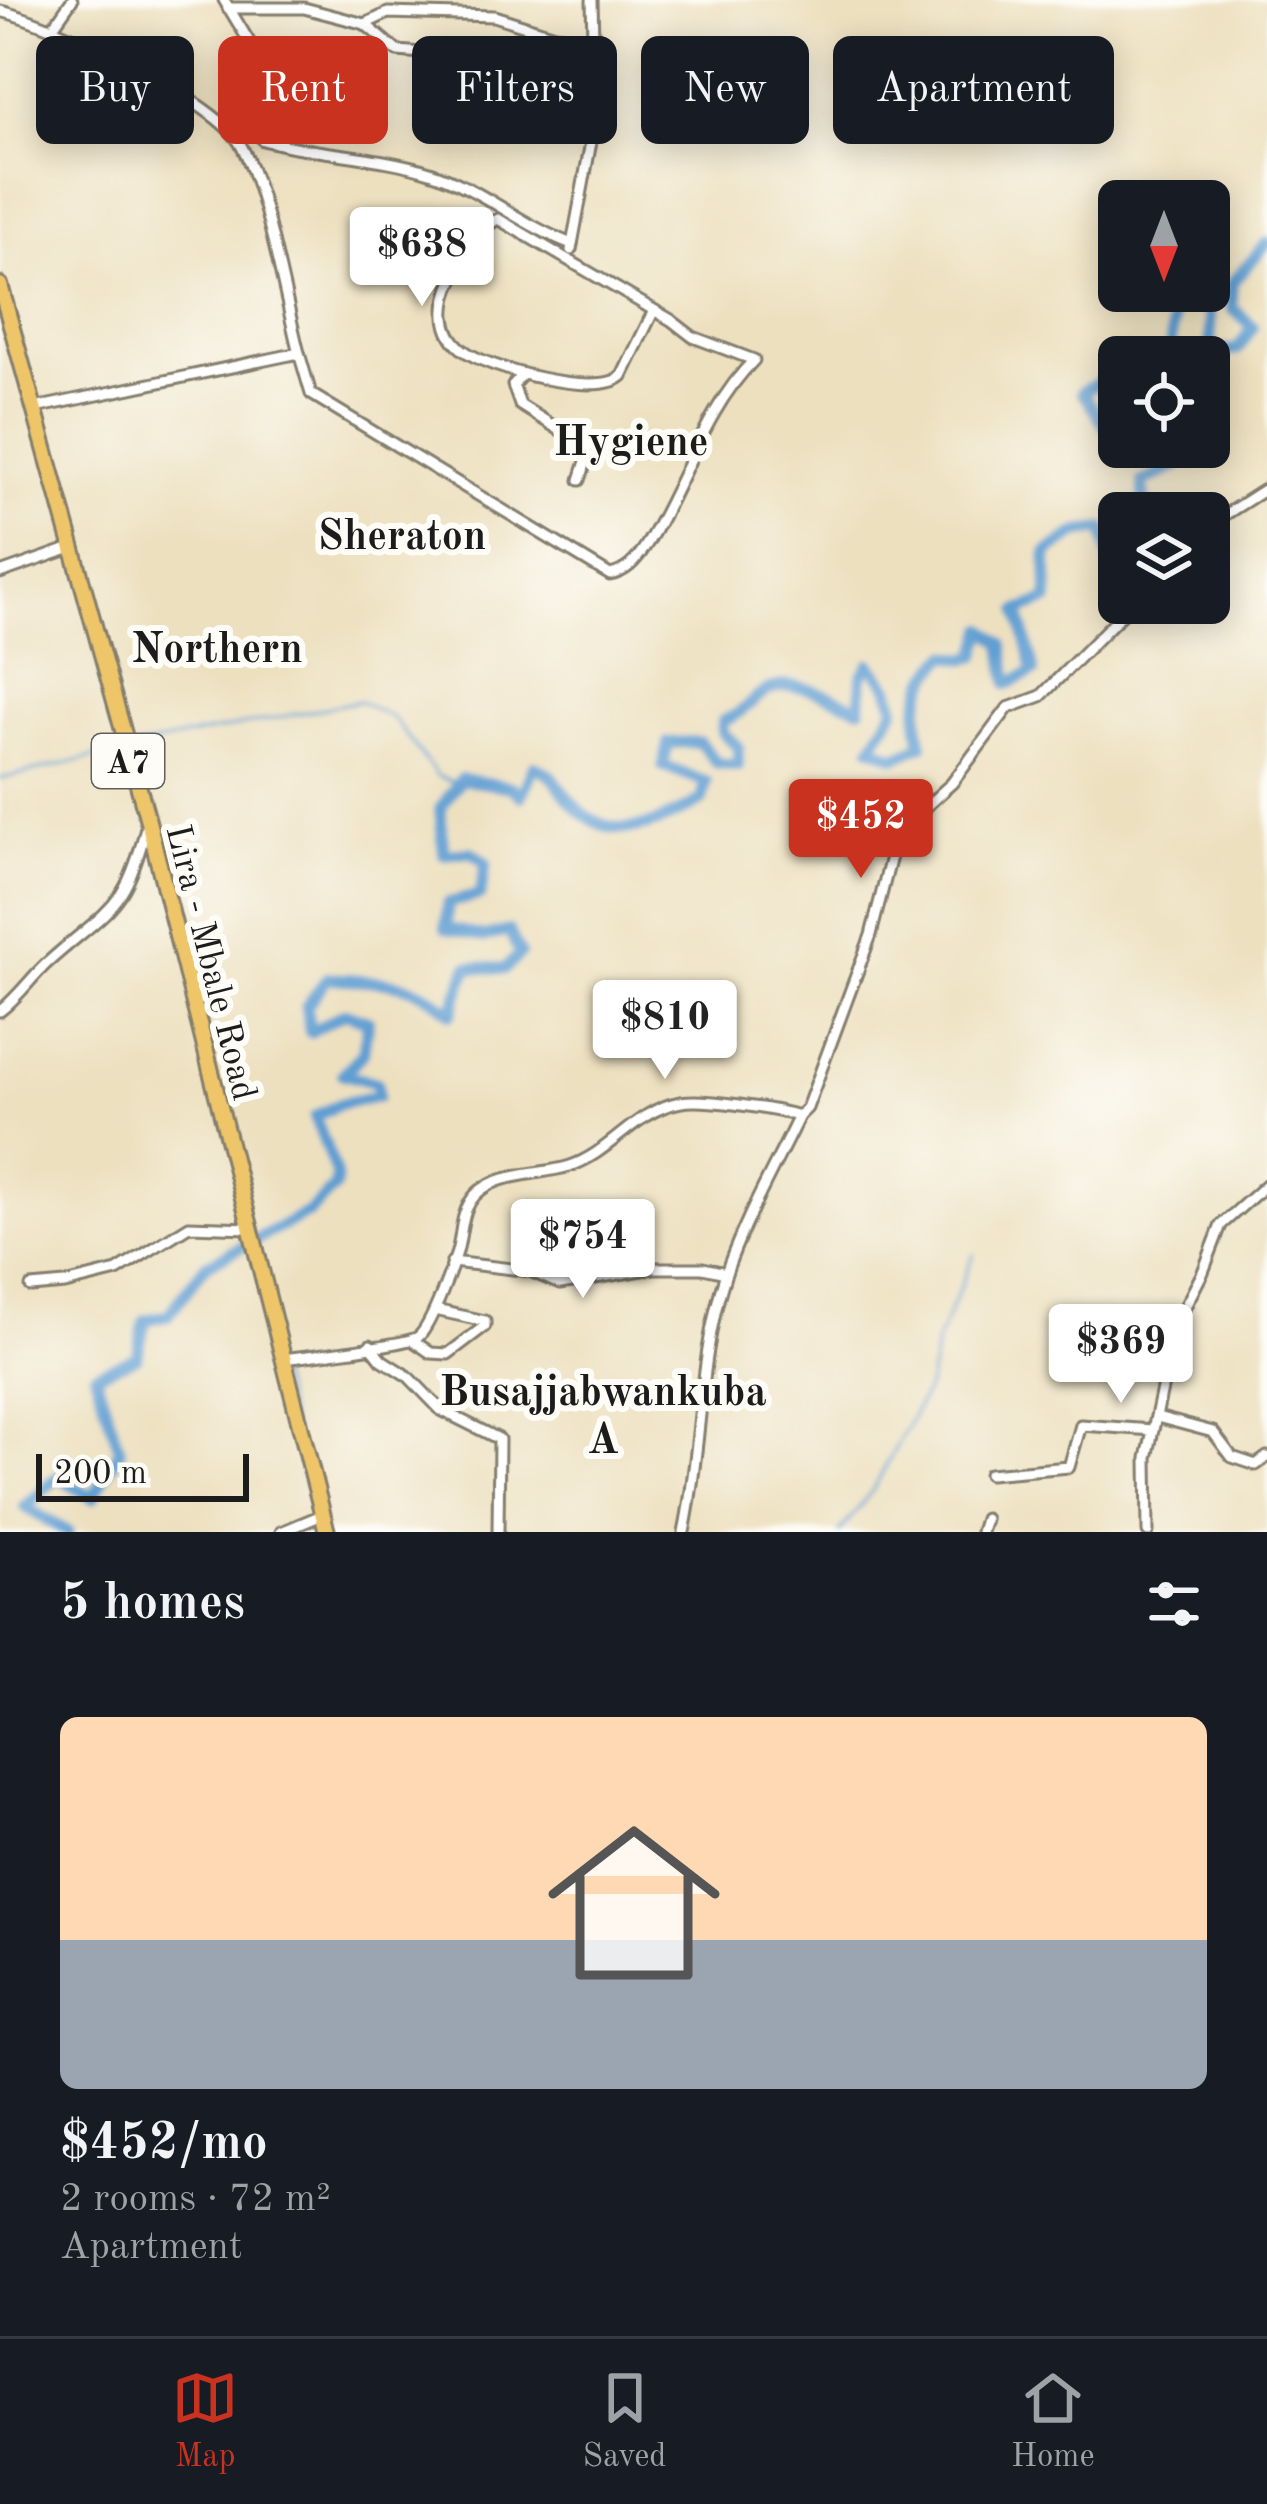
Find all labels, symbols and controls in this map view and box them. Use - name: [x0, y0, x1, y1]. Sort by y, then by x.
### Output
- chip: Buy: [36, 36, 194, 144]
- chip: Rent: [218, 36, 388, 144]
- chip: Filters: [412, 36, 617, 144]
- chip: New: [641, 36, 809, 144]
- chip: Apartment: [833, 36, 1114, 144]
- north arrow: [1098, 180, 1230, 312]
- map controls: [1098, 180, 1230, 624]
- pin: $638: [351, 207, 493, 309]
- text: $638: [377, 226, 467, 265]
- button: locate: [1098, 336, 1230, 468]
- district label: Hygiene: [553, 423, 709, 465]
- button: layers: [1098, 492, 1230, 624]
- district label: Sheraton: [318, 517, 486, 559]
- district label: Northern: [131, 630, 303, 672]
- road number: A7: [92, 734, 164, 788]
- pin: $452: [790, 779, 932, 881]
- text: $452: [816, 798, 906, 837]
- street label: Lira - Mbale Road: [157, 821, 261, 1105]
- pin: $810: [594, 980, 736, 1082]
- text: $810: [620, 999, 710, 1038]
- pin: $754: [512, 1199, 654, 1301]
- text: $754: [538, 1218, 628, 1257]
- pin: $369: [1050, 1304, 1192, 1406]
- text: $369: [1076, 1323, 1166, 1362]
- district label: Busajjabwankuba A: [439, 1373, 767, 1463]
- scale bar: [36, 1448, 249, 1501]
- text: 200 m: [54, 1458, 147, 1491]
- icon: filters: [1141, 1571, 1207, 1637]
- text: 5 homes: [60, 1579, 245, 1630]
- icon: home: [526, 1795, 742, 2011]
- text: $452/mo: [60, 2119, 268, 2170]
- text: 2 rooms · 72 m²: [60, 2180, 331, 2219]
- text: Apartment: [60, 2228, 243, 2267]
- tab: Map: [172, 2365, 238, 2478]
- tab: Saved: [583, 2365, 667, 2478]
- tab: Home: [1011, 2365, 1095, 2478]

